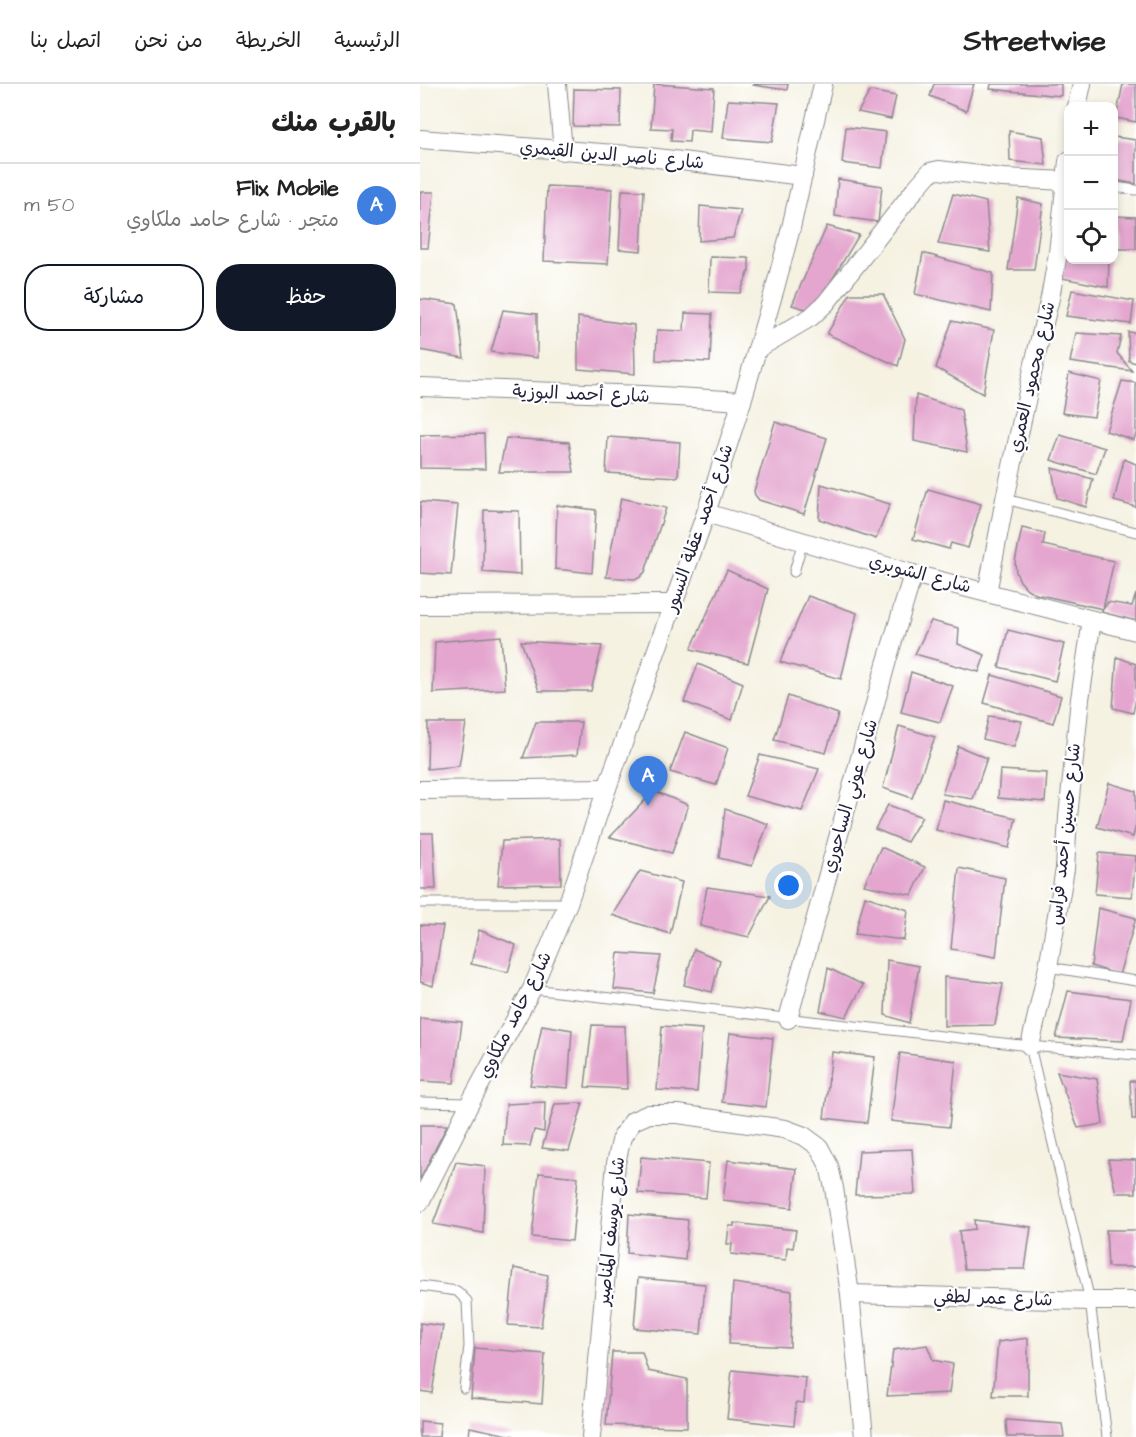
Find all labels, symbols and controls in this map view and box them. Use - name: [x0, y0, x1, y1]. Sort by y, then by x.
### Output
- text: Streetwise: [964, 22, 1106, 61]
- text: اتصل بنا: [30, 26, 101, 55]
- text: من نحن: [134, 26, 203, 55]
- text: الخريطة: [236, 26, 301, 55]
- text: الرئيسية: [334, 26, 400, 55]
- map controls: [1064, 102, 1118, 264]
- button: +: [1064, 102, 1118, 156]
- text: بالقرب منك: [272, 105, 396, 141]
- street label: شارع ناصر الدين القيمري: [519, 134, 705, 176]
- button: −: [1064, 156, 1118, 210]
- text: Flix Mobile: [236, 173, 339, 204]
- text: 50 m: [24, 191, 74, 219]
- text: A: [370, 191, 383, 219]
- text: متجر · شارع حامد ملكاوي: [126, 206, 339, 234]
- button: locate: [1064, 210, 1118, 264]
- button: مشاركة: [24, 264, 204, 331]
- button: حفظ: [216, 264, 396, 331]
- street label: شارع محمود العمري: [1002, 299, 1062, 455]
- street label: شارع أحمد البوزية: [512, 379, 650, 409]
- street label: شارع أحمد عقلة النسور: [658, 441, 739, 617]
- street label: شارع الشوبري: [866, 548, 974, 600]
- street label: شارع عوني الساحوري: [816, 716, 887, 877]
- street label: شارع حسين أحمد فراس: [1043, 742, 1087, 926]
- pin: A: [628, 756, 668, 806]
- your location: [774, 871, 803, 900]
- street label: شارع حامد ملكاوي: [472, 947, 558, 1083]
- street label: شارع يوسف المناصير: [591, 1156, 631, 1308]
- street label: شارع عمر لطفي: [933, 1283, 1053, 1316]

